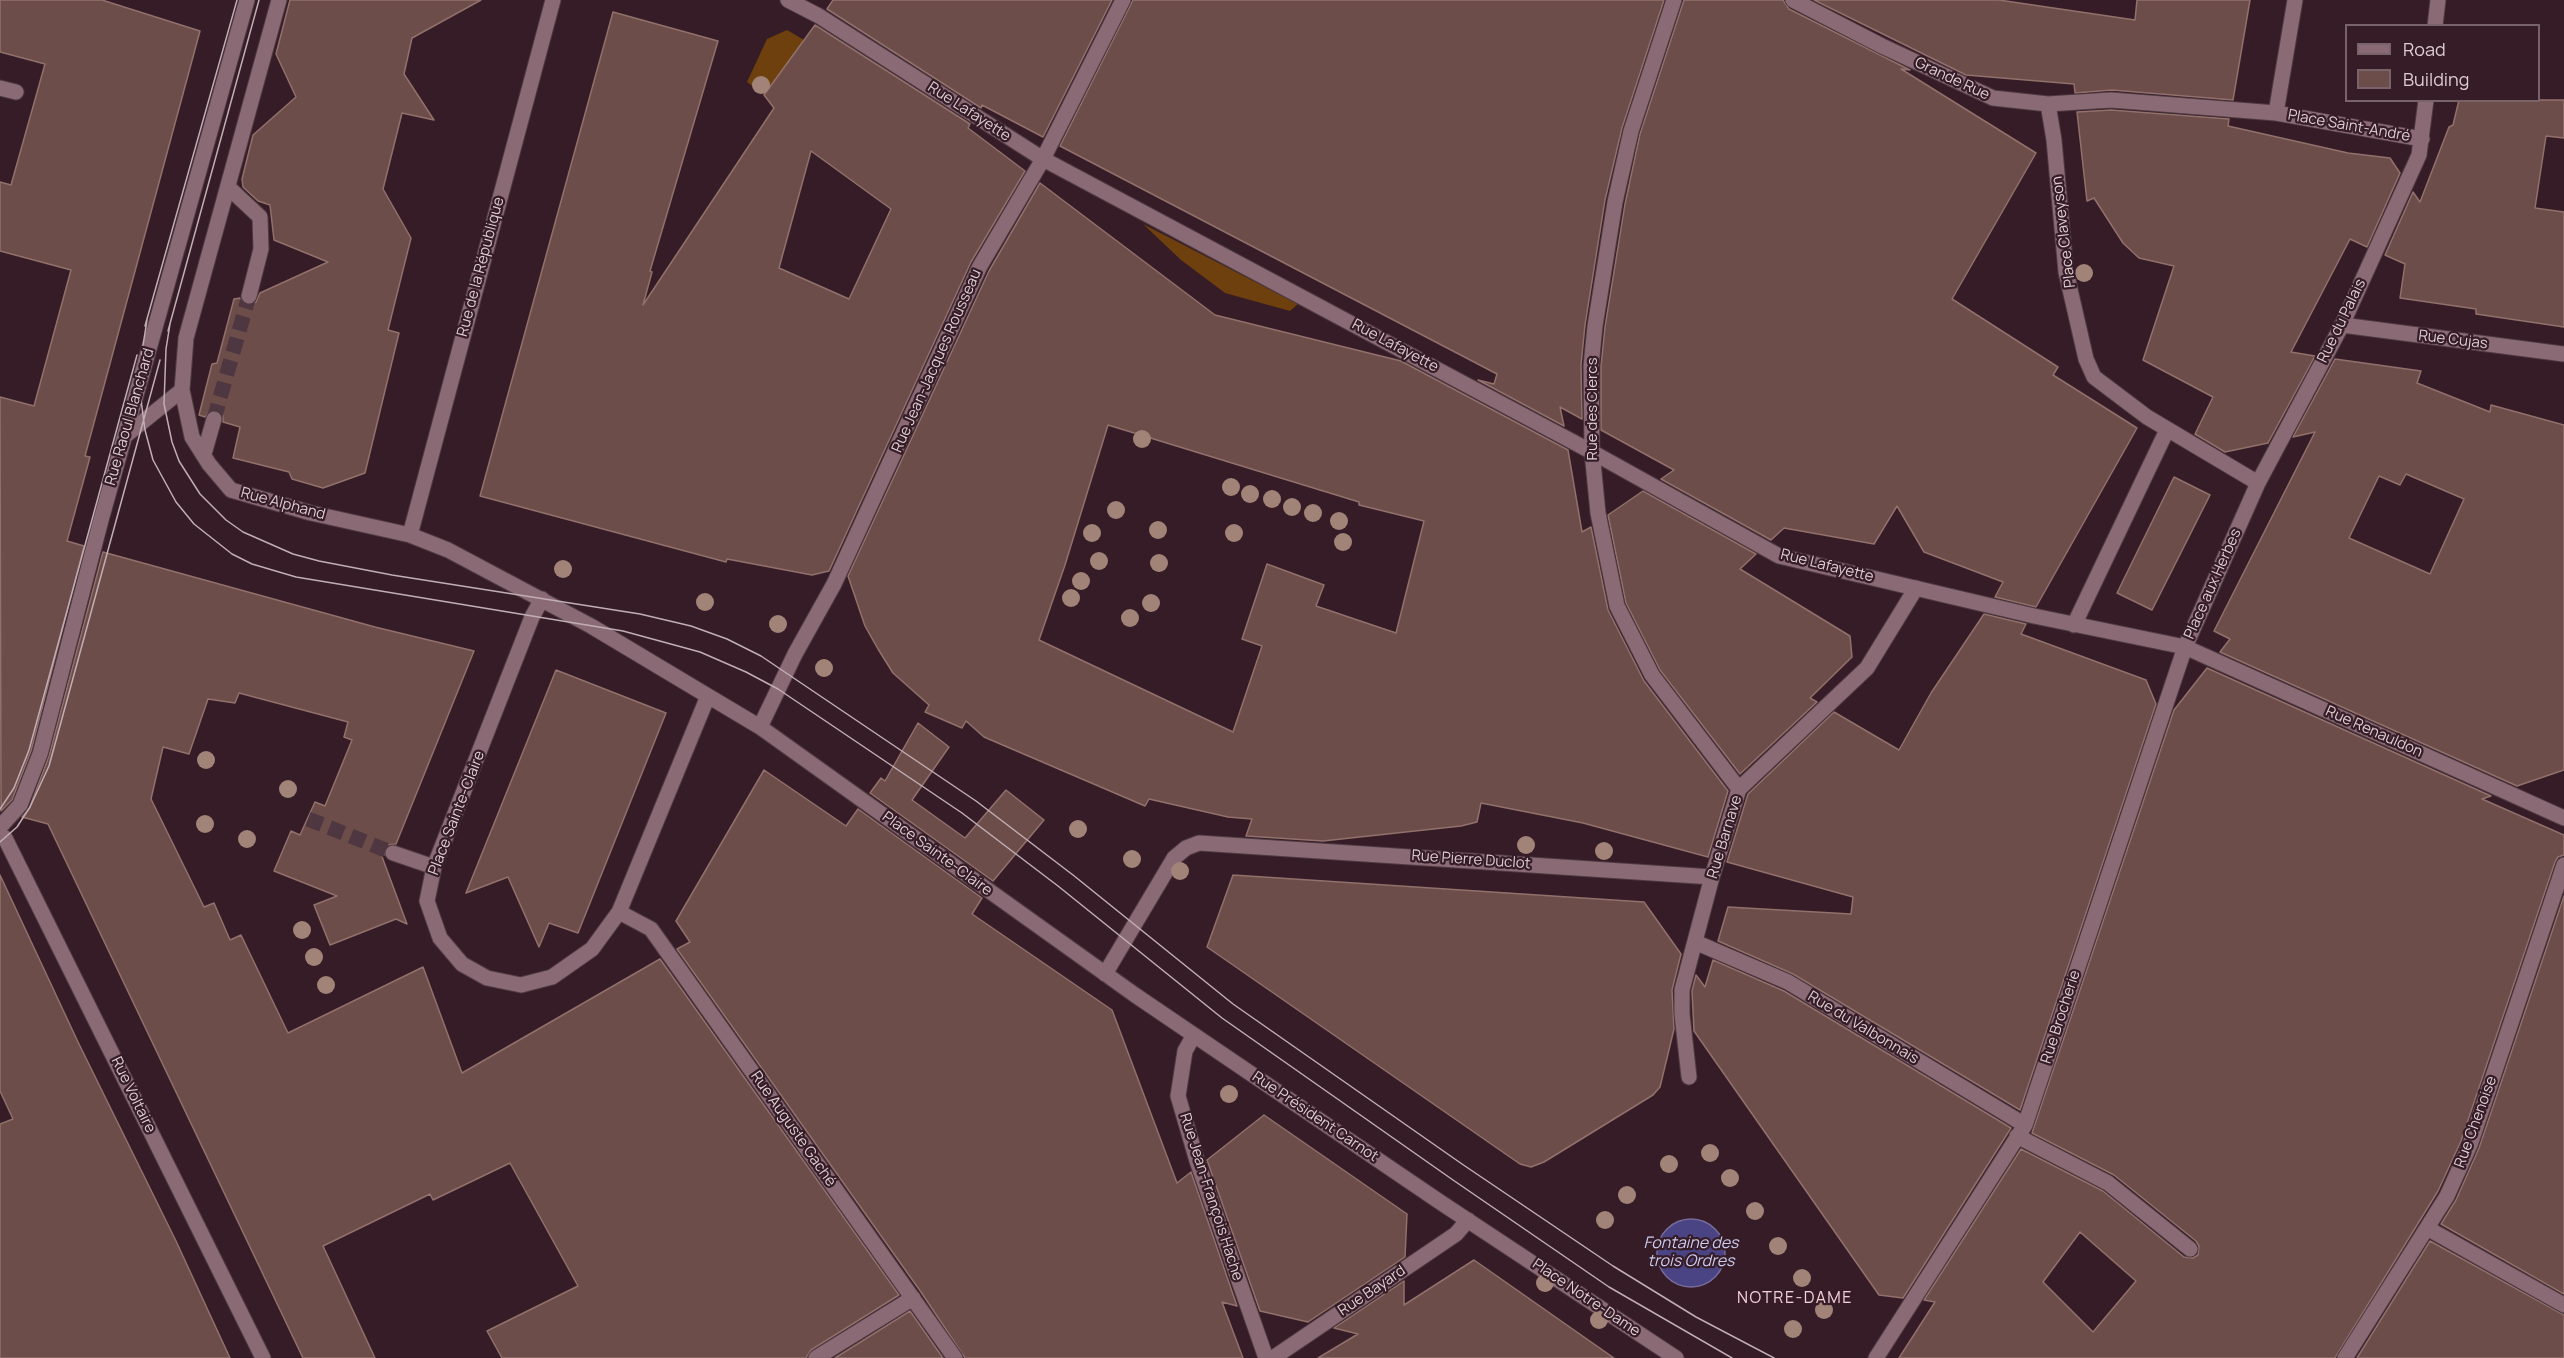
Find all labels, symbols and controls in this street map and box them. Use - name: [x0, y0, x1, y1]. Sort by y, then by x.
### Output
- legend: [2345, 24, 2540, 102]
- text: Road: [2403, 37, 2446, 61]
- street label: Grande Rue: [1912, 54, 1992, 104]
- text: Building: [2403, 67, 2469, 91]
- street label: Rue Lafayette: [924, 78, 1014, 146]
- street label: Place Saint-André: [2286, 106, 2412, 146]
- street label: Place Claveyson: [2048, 175, 2080, 289]
- street label: Rue de la République: [454, 195, 508, 339]
- street label: Rue Jean-Jacques Rousseau: [888, 267, 986, 455]
- street label: Rue du Palais: [2314, 276, 2370, 366]
- street label: Rue Lafayette: [1349, 316, 1441, 376]
- street label: Rue Cujas: [2417, 327, 2489, 353]
- street label: Rue Raoul Blanchard: [102, 346, 158, 488]
- street label: Rue des Clercs: [1584, 357, 1602, 461]
- street label: Rue Alphand: [239, 484, 327, 524]
- street label: Place aux Herbes: [2181, 526, 2245, 642]
- street label: Rue Lafayette: [1779, 546, 1875, 586]
- street label: Rue Renauldon: [2323, 703, 2425, 761]
- street label: Place Sainte-Claire: [425, 748, 489, 878]
- street label: Rue Barnave: [1704, 793, 1746, 881]
- street label: Place Sainte-Claire: [878, 808, 996, 900]
- street label: Rue Pierre Duclot: [1411, 847, 1531, 873]
- street label: Rue Brocherie: [2037, 968, 2085, 1066]
- street label: Rue du Valbonnais: [1804, 988, 1922, 1068]
- street label: Rue Voltaire: [107, 1054, 159, 1136]
- street label: Rue Auguste Gaché: [746, 1068, 840, 1190]
- street label: Rue Président Carnot: [1248, 1068, 1382, 1166]
- street label: Rue Chenoise: [2451, 1074, 2501, 1170]
- street label: Rue Jean-François Hache: [1175, 1111, 1247, 1283]
- water label: Fontaine des trois Ordres: [1643, 1234, 1739, 1272]
- street label: Place Notre-Dame: [1529, 1255, 1643, 1341]
- street label: Rue Bayard: [1335, 1262, 1409, 1320]
- district label: NOTRE-DAME: [1737, 1289, 1853, 1309]

